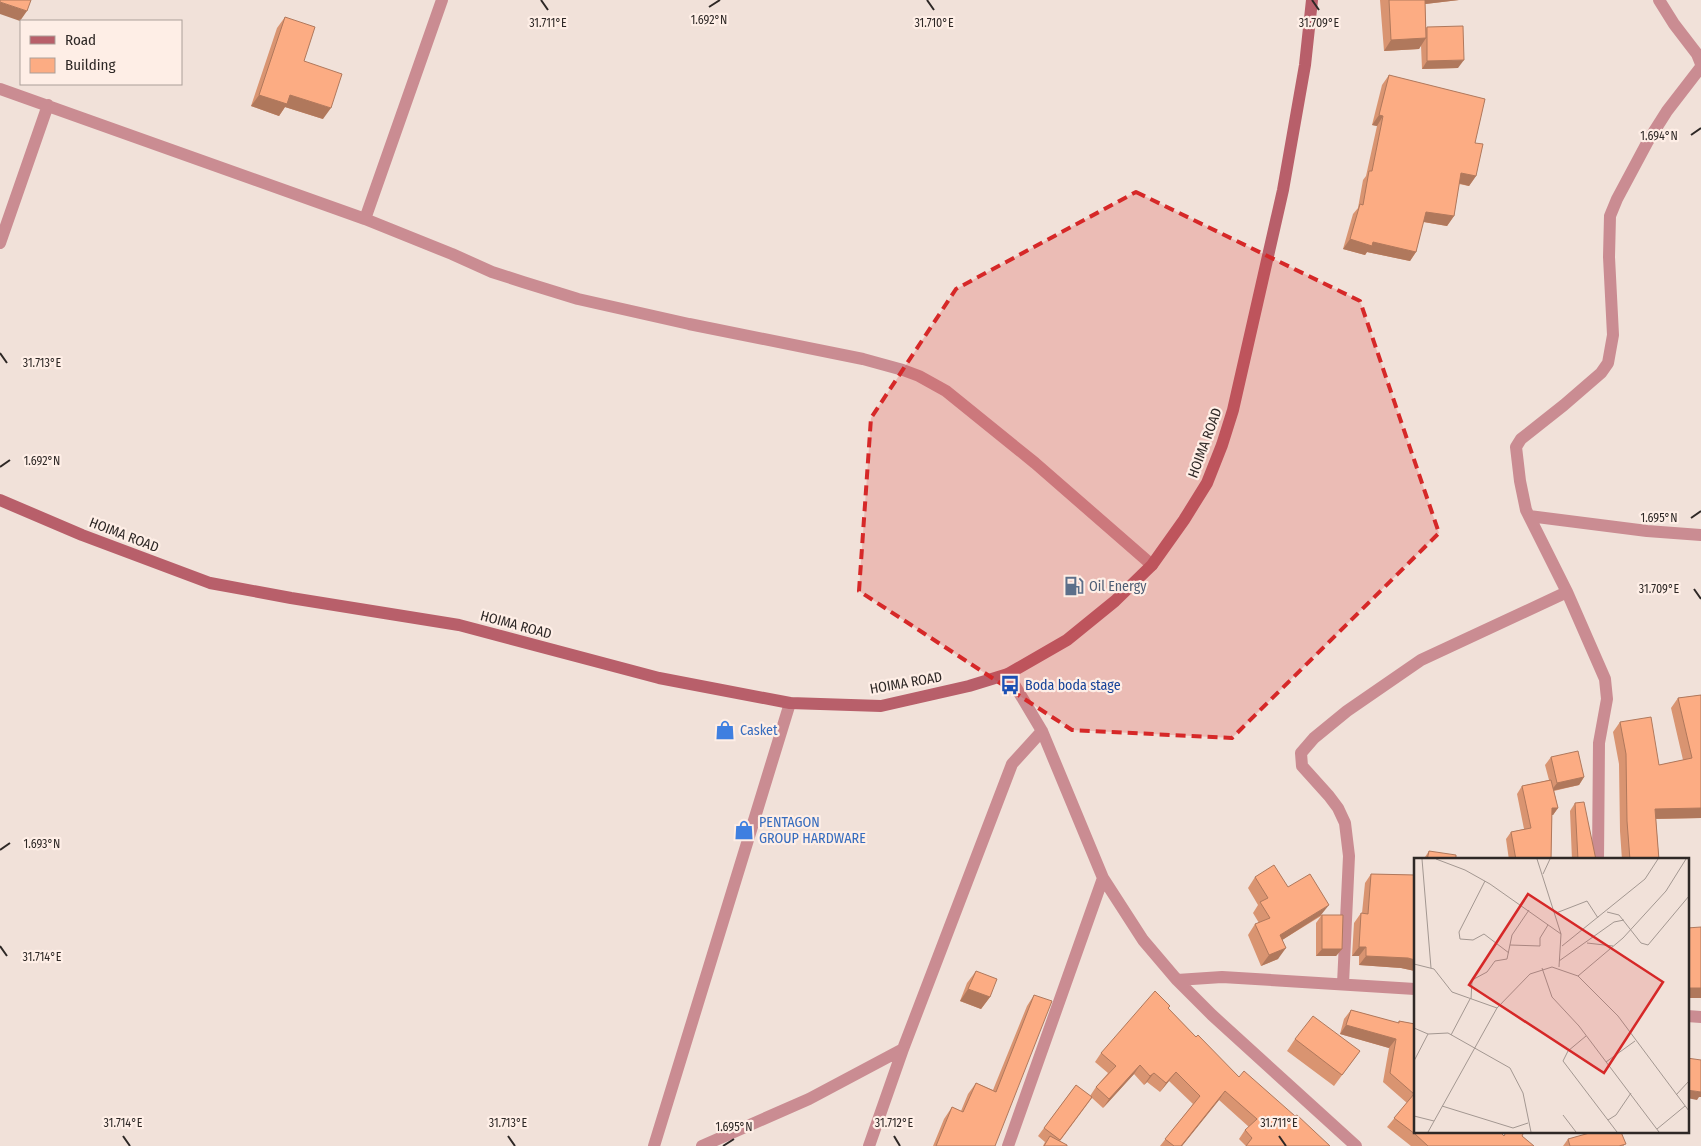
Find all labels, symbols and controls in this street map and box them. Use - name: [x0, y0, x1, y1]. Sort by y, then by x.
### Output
- text: 1.692°N: [691, 13, 727, 27]
- text: 31.711°E: [529, 16, 567, 30]
- text: 31.710°E: [914, 16, 954, 30]
- text: 31.709°E: [1299, 16, 1340, 30]
- legend: [20, 20, 182, 85]
- text: Road: [65, 31, 96, 49]
- text: Building: [65, 56, 116, 74]
- text: 1.694°N: [1640, 129, 1678, 143]
- text: 31.713°E: [23, 356, 62, 370]
- street label: HOIMA ROAD: [1184, 406, 1226, 480]
- text: 1.692°N: [24, 454, 60, 468]
- text: 1.695°N: [1640, 511, 1678, 525]
- street label: HOIMA ROAD: [87, 514, 161, 556]
- fuel station icon: Oil Energy: [1063, 575, 1085, 597]
- place label: Oil Energy: [1089, 578, 1147, 595]
- text: 31.709°E: [1639, 582, 1680, 596]
- street label: HOIMA ROAD: [478, 607, 554, 643]
- street label: HOIMA ROAD: [868, 668, 944, 698]
- bus stop icon: Boda boda stage: [999, 674, 1021, 696]
- place label: Boda boda stage: [1025, 677, 1121, 694]
- shop icon: Casket: [714, 719, 736, 741]
- place label: Casket: [740, 722, 778, 739]
- place label: PENTAGON GROUP HARDWARE: [759, 814, 866, 847]
- shop icon: PENTAGON GROUP HARDWARE: [733, 819, 755, 841]
- text: 1.693°N: [24, 837, 60, 851]
- inset map: [1414, 858, 1688, 1134]
- text: 31.714°E: [23, 950, 62, 964]
- text: 31.714°E: [104, 1116, 143, 1130]
- text: 31.713°E: [489, 1116, 528, 1130]
- text: 31.712°E: [875, 1116, 914, 1130]
- text: 31.711°E: [1260, 1116, 1298, 1130]
- text: 1.695°N: [715, 1120, 753, 1134]

